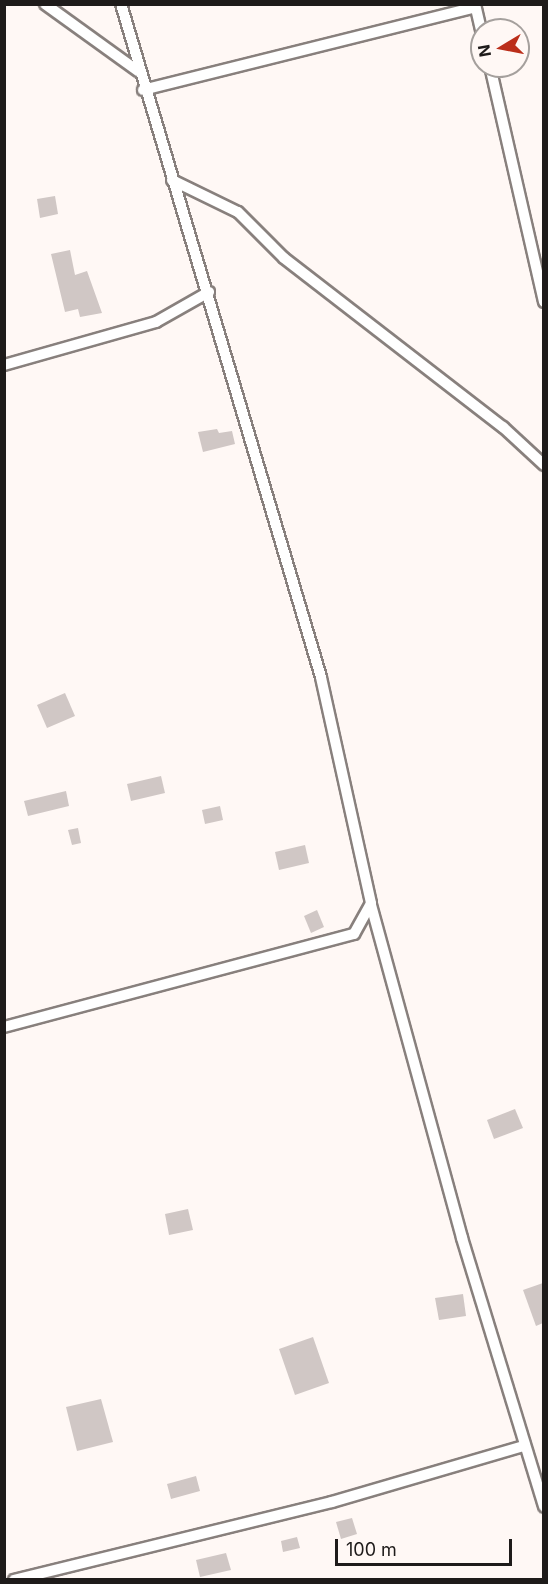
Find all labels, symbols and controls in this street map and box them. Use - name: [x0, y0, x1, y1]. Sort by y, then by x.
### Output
- north arrow: [470, 18, 530, 78]
- text: N: [473, 43, 495, 59]
- scale bar: [338, 1527, 515, 1565]
- text: 100 m: [346, 1539, 397, 1560]

